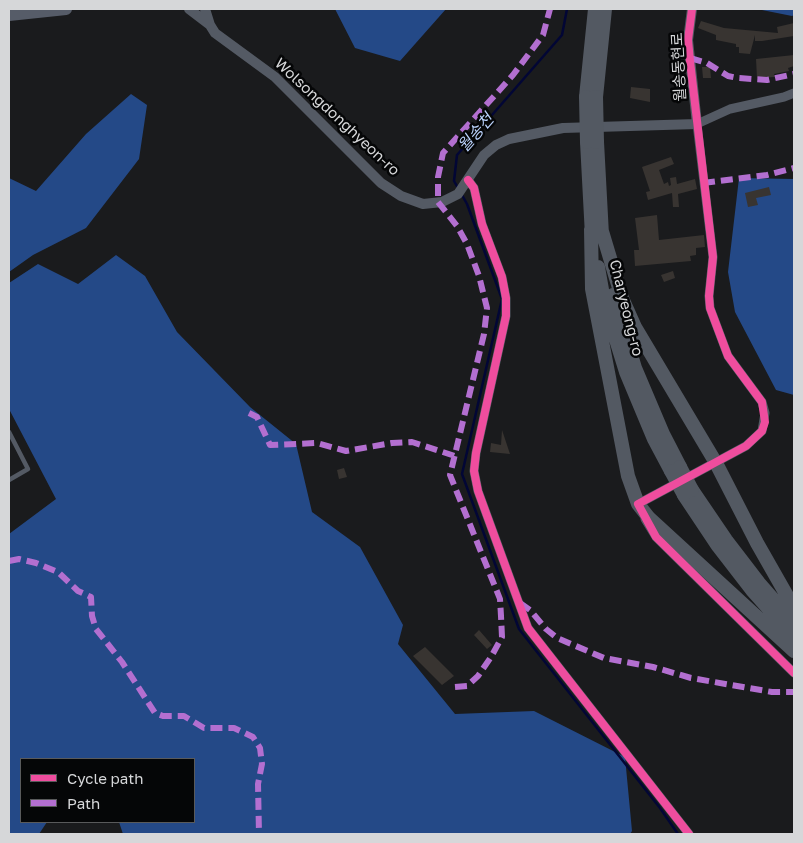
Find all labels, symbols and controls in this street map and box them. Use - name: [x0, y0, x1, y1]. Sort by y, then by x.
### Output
- street label: 월송동현로: [668, 32, 690, 102]
- street label: Wolsongdonghyeon-ro: [271, 54, 403, 180]
- water label: 월송천: [454, 110, 498, 156]
- street label: Charyeong-ro: [605, 258, 647, 358]
- legend: [20, 758, 195, 823]
- text: Cycle path: [67, 769, 143, 787]
- text: Path: [67, 794, 100, 812]

